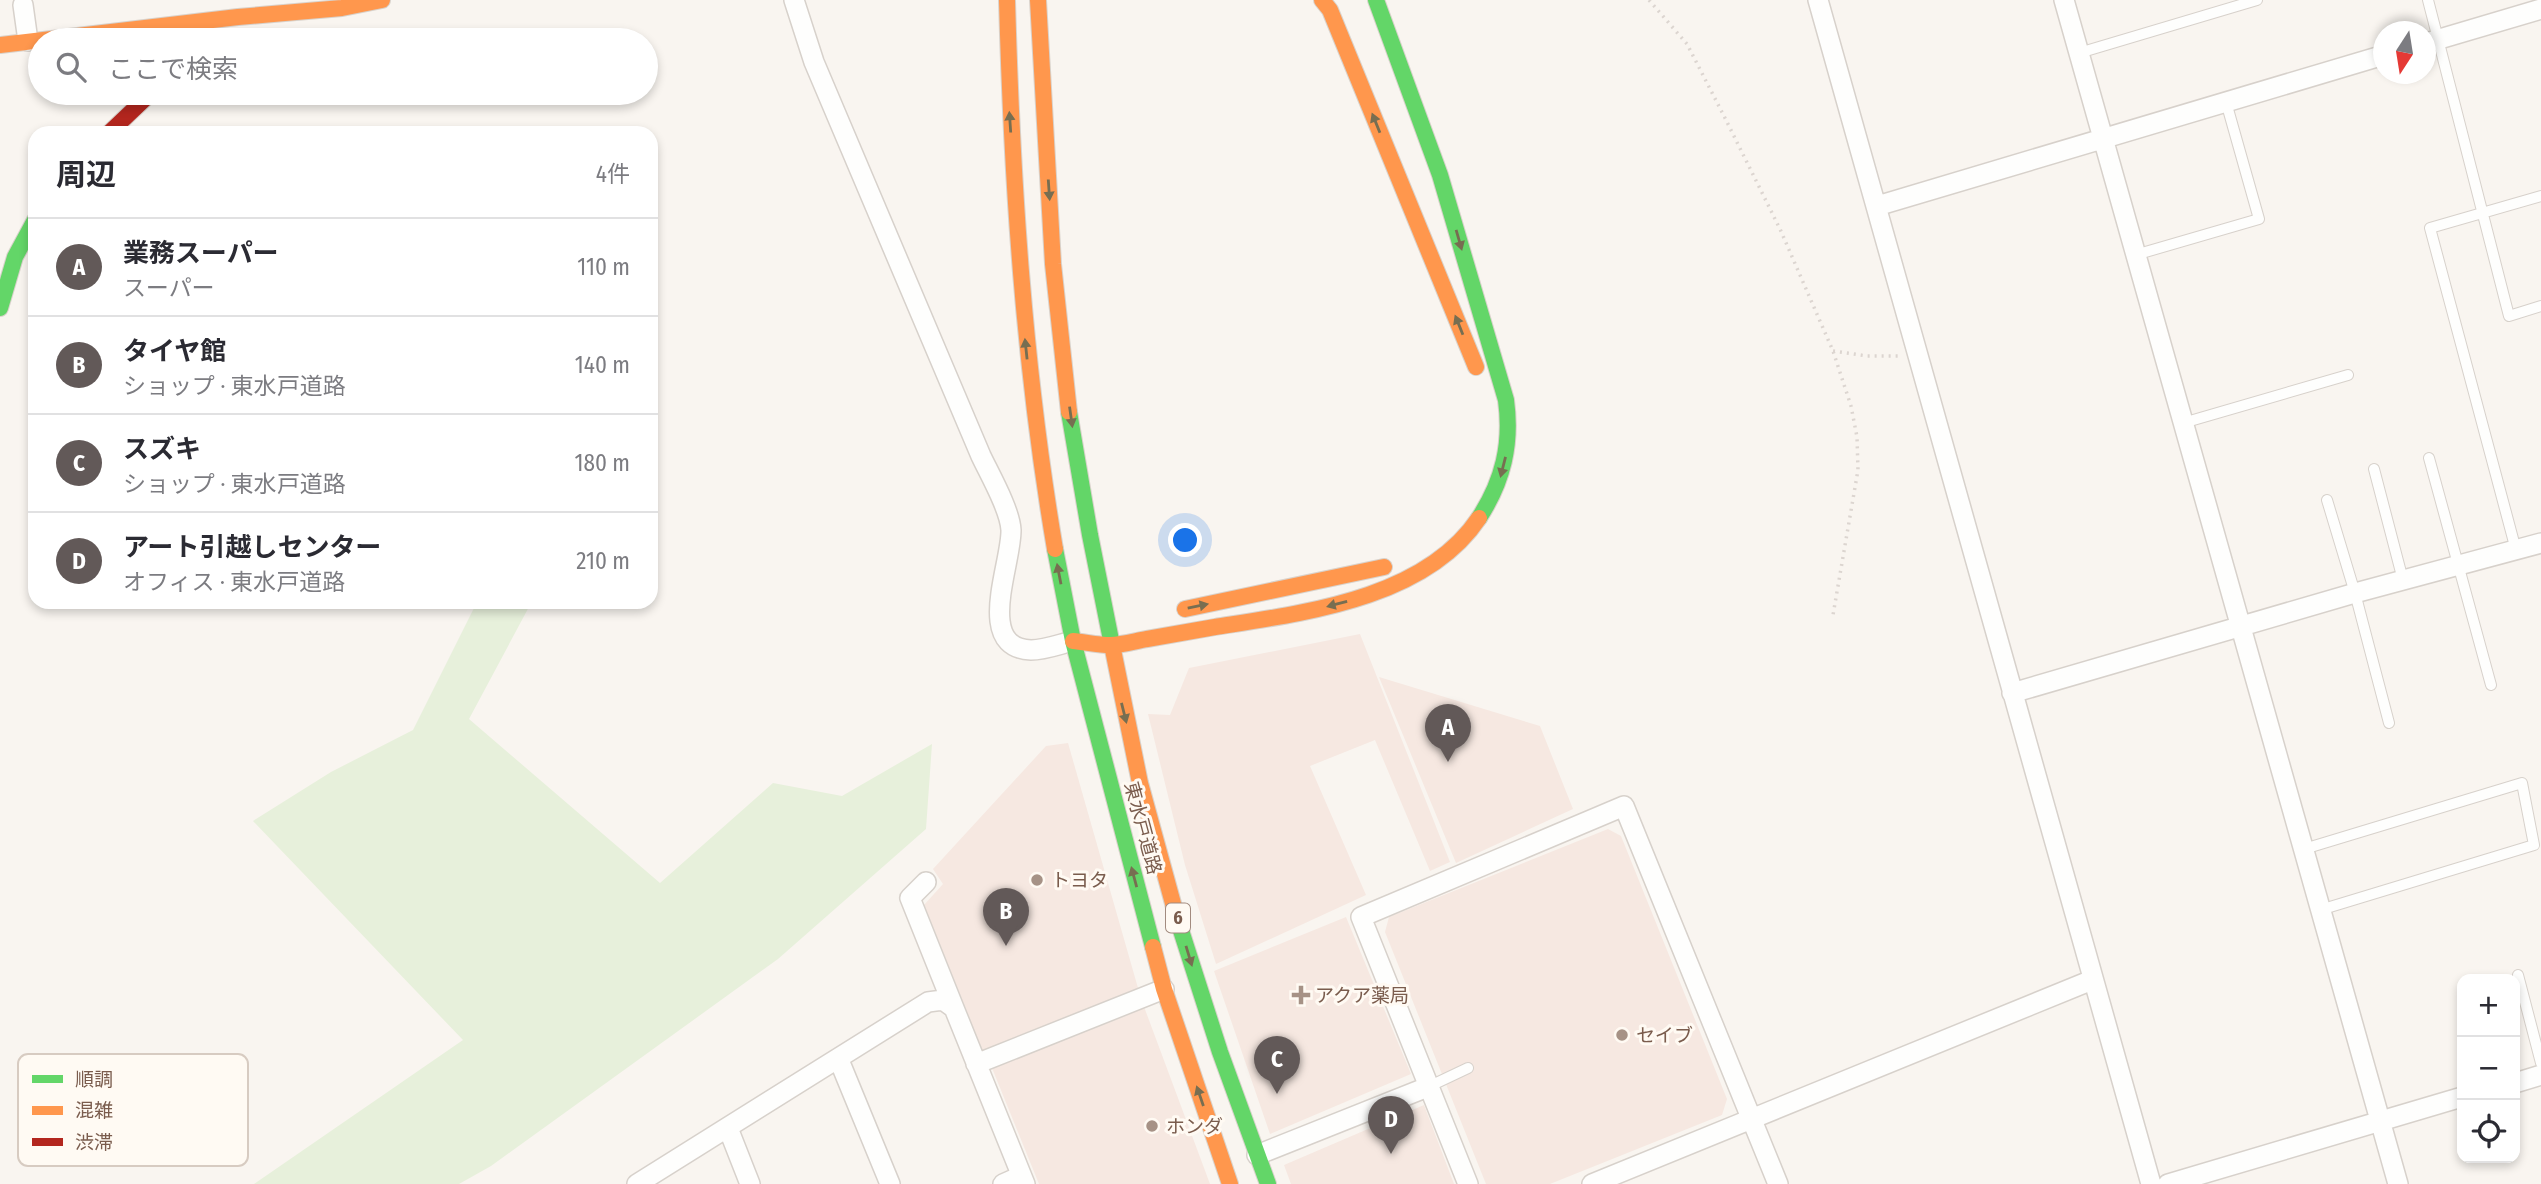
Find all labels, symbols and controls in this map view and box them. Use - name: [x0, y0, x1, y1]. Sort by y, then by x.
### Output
- north arrow: [2373, 21, 2436, 84]
- search box: [28, 28, 658, 105]
- icon: search: [52, 48, 90, 86]
- text: ここで検索: [108, 54, 238, 85]
- one-way arrow: [1004, 111, 1015, 133]
- one-way arrow: [1370, 113, 1381, 134]
- text: 周辺: [56, 157, 116, 193]
- text: 4件: [596, 160, 630, 188]
- one-way arrow: [1044, 180, 1055, 202]
- one-way arrow: [1455, 230, 1465, 251]
- text: 業務スーパー: [123, 238, 279, 269]
- text: A: [73, 253, 85, 281]
- text: 110 m: [577, 253, 630, 281]
- text: スーパー: [123, 274, 215, 302]
- one-way arrow: [1453, 315, 1465, 335]
- text: タイヤ館: [123, 336, 226, 367]
- one-way arrow: [1020, 338, 1031, 360]
- text: B: [73, 351, 85, 379]
- text: 140 m: [575, 351, 630, 379]
- text: ショップ · 東水戸道路: [123, 372, 346, 400]
- one-way arrow: [1066, 406, 1077, 428]
- text: スズキ: [123, 434, 201, 465]
- text: C: [73, 449, 85, 477]
- text: 180 m: [574, 449, 630, 477]
- one-way arrow: [1497, 456, 1508, 478]
- text: ショップ · 東水戸道路: [123, 470, 346, 498]
- your location: [1168, 523, 1202, 557]
- text: アート引越しセンター: [123, 532, 381, 563]
- text: D: [72, 547, 86, 575]
- text: 210 m: [576, 547, 630, 575]
- one-way arrow: [1053, 563, 1064, 585]
- text: オフィス · 東水戸道路: [123, 568, 345, 596]
- one-way arrow: [1326, 599, 1348, 610]
- one-way arrow: [1187, 601, 1209, 612]
- one-way arrow: [1119, 702, 1130, 724]
- pin: A: [1425, 704, 1471, 762]
- street label: 東水戸道路: [1120, 779, 1166, 877]
- one-way arrow: [1128, 866, 1138, 887]
- place label: トヨタ: [1051, 869, 1108, 892]
- marker: トヨタ: [1029, 872, 1045, 888]
- pin: B: [983, 888, 1029, 946]
- road number: 6: [1166, 903, 1190, 932]
- one-way arrow: [1185, 946, 1195, 967]
- map controls: [2457, 974, 2520, 1163]
- button: +: [2457, 974, 2520, 1037]
- place label: アクア薬局: [1315, 984, 1409, 1007]
- marker: アクア薬局: [1293, 987, 1309, 1003]
- place label: セイブ: [1636, 1024, 1693, 1047]
- marker: セイブ: [1614, 1027, 1630, 1043]
- pin: C: [1254, 1036, 1300, 1094]
- button: −: [2457, 1037, 2520, 1100]
- legend: [18, 1054, 248, 1166]
- text: 順調: [75, 1068, 113, 1091]
- one-way arrow: [1194, 1086, 1205, 1107]
- pin: D: [1368, 1096, 1414, 1154]
- text: 混雑: [75, 1099, 113, 1122]
- button: locate: [2457, 1100, 2520, 1163]
- place label: ホンダ: [1166, 1115, 1223, 1138]
- marker: ホンダ: [1144, 1118, 1160, 1134]
- text: 渋滞: [75, 1131, 113, 1154]

